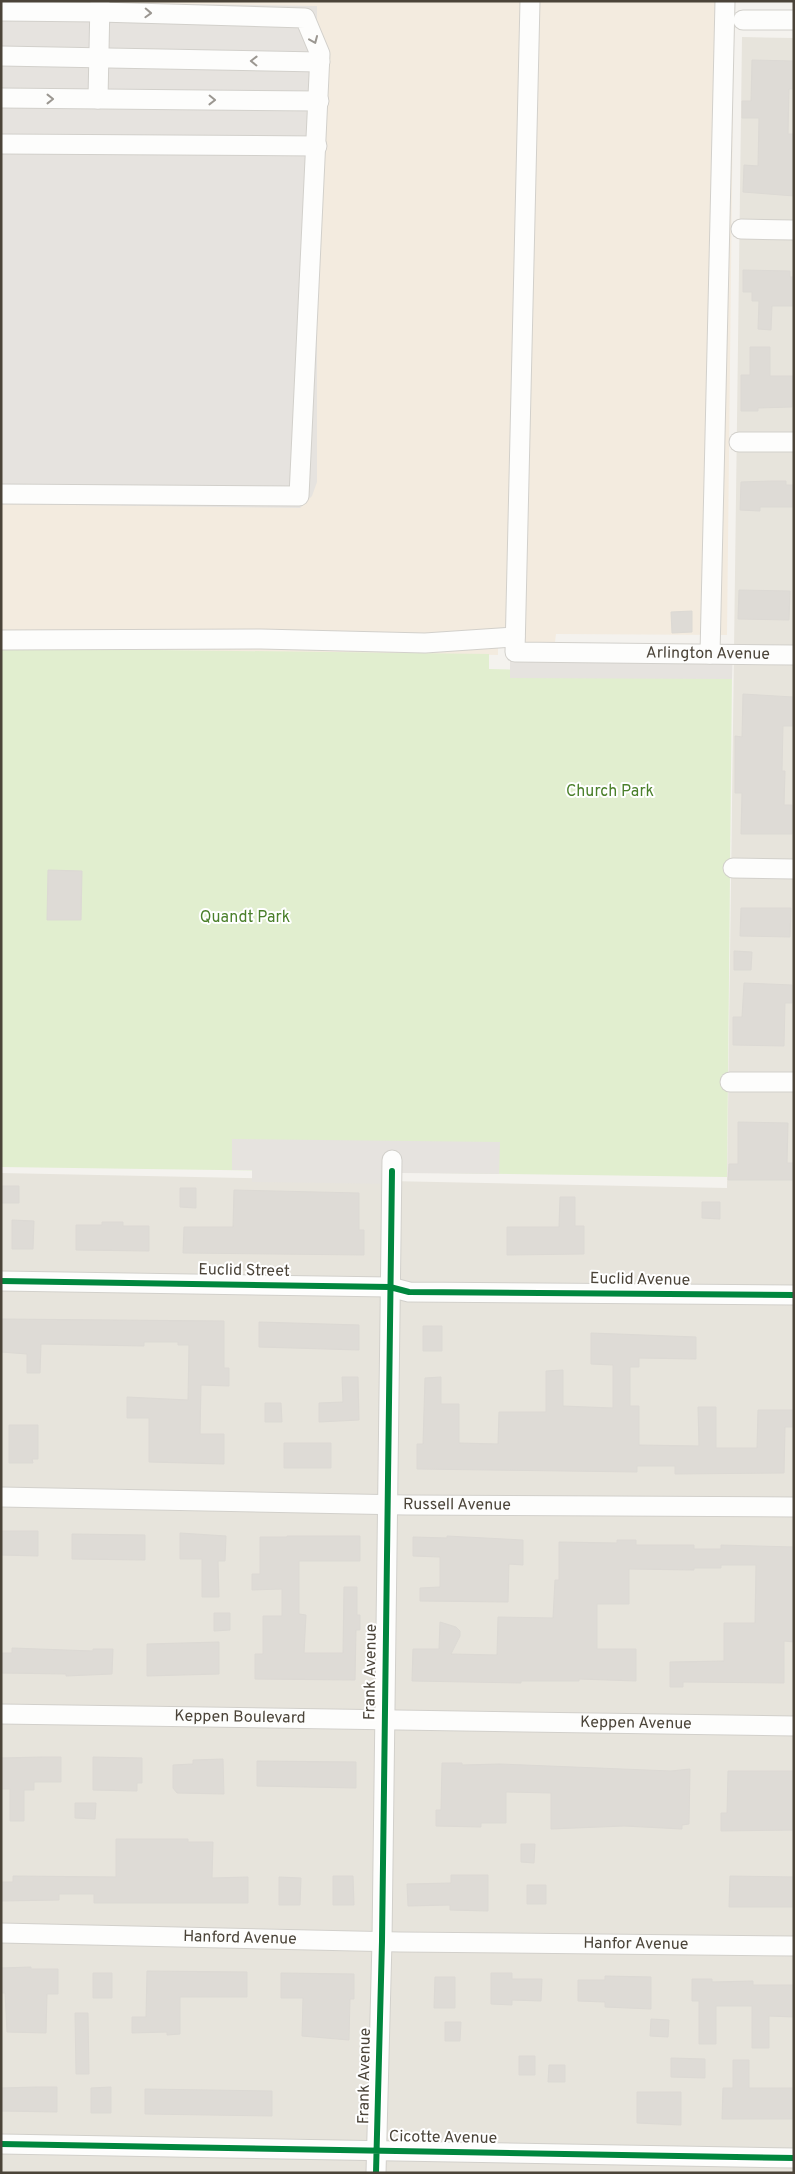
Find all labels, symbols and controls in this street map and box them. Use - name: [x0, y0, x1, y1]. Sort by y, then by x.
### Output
- one-way arrow: [144, 8, 152, 19]
- one-way arrow: [308, 35, 318, 44]
- one-way arrow: [250, 55, 258, 66]
- one-way arrow: [46, 94, 54, 104]
- one-way arrow: [209, 95, 217, 105]
- street label: Arlington Avenue: [646, 643, 770, 665]
- park label: Church Park: [566, 782, 654, 802]
- park label: Quandt Park: [200, 908, 290, 928]
- street label: Euclid Street: [198, 1260, 290, 1282]
- street label: Euclid Avenue: [590, 1269, 690, 1291]
- street label: Russell Avenue: [403, 1495, 511, 1516]
- street label: Frank Avenue: [360, 1624, 382, 1720]
- street label: Keppen Boulevard: [174, 1707, 306, 1729]
- street label: Keppen Avenue: [580, 1713, 692, 1734]
- street label: Hanford Avenue: [183, 1927, 297, 1950]
- street label: Hanfor Avenue: [583, 1934, 689, 1955]
- street label: Frank Avenue: [354, 2028, 376, 2124]
- street label: Cicotte Avenue: [389, 2127, 497, 2149]

